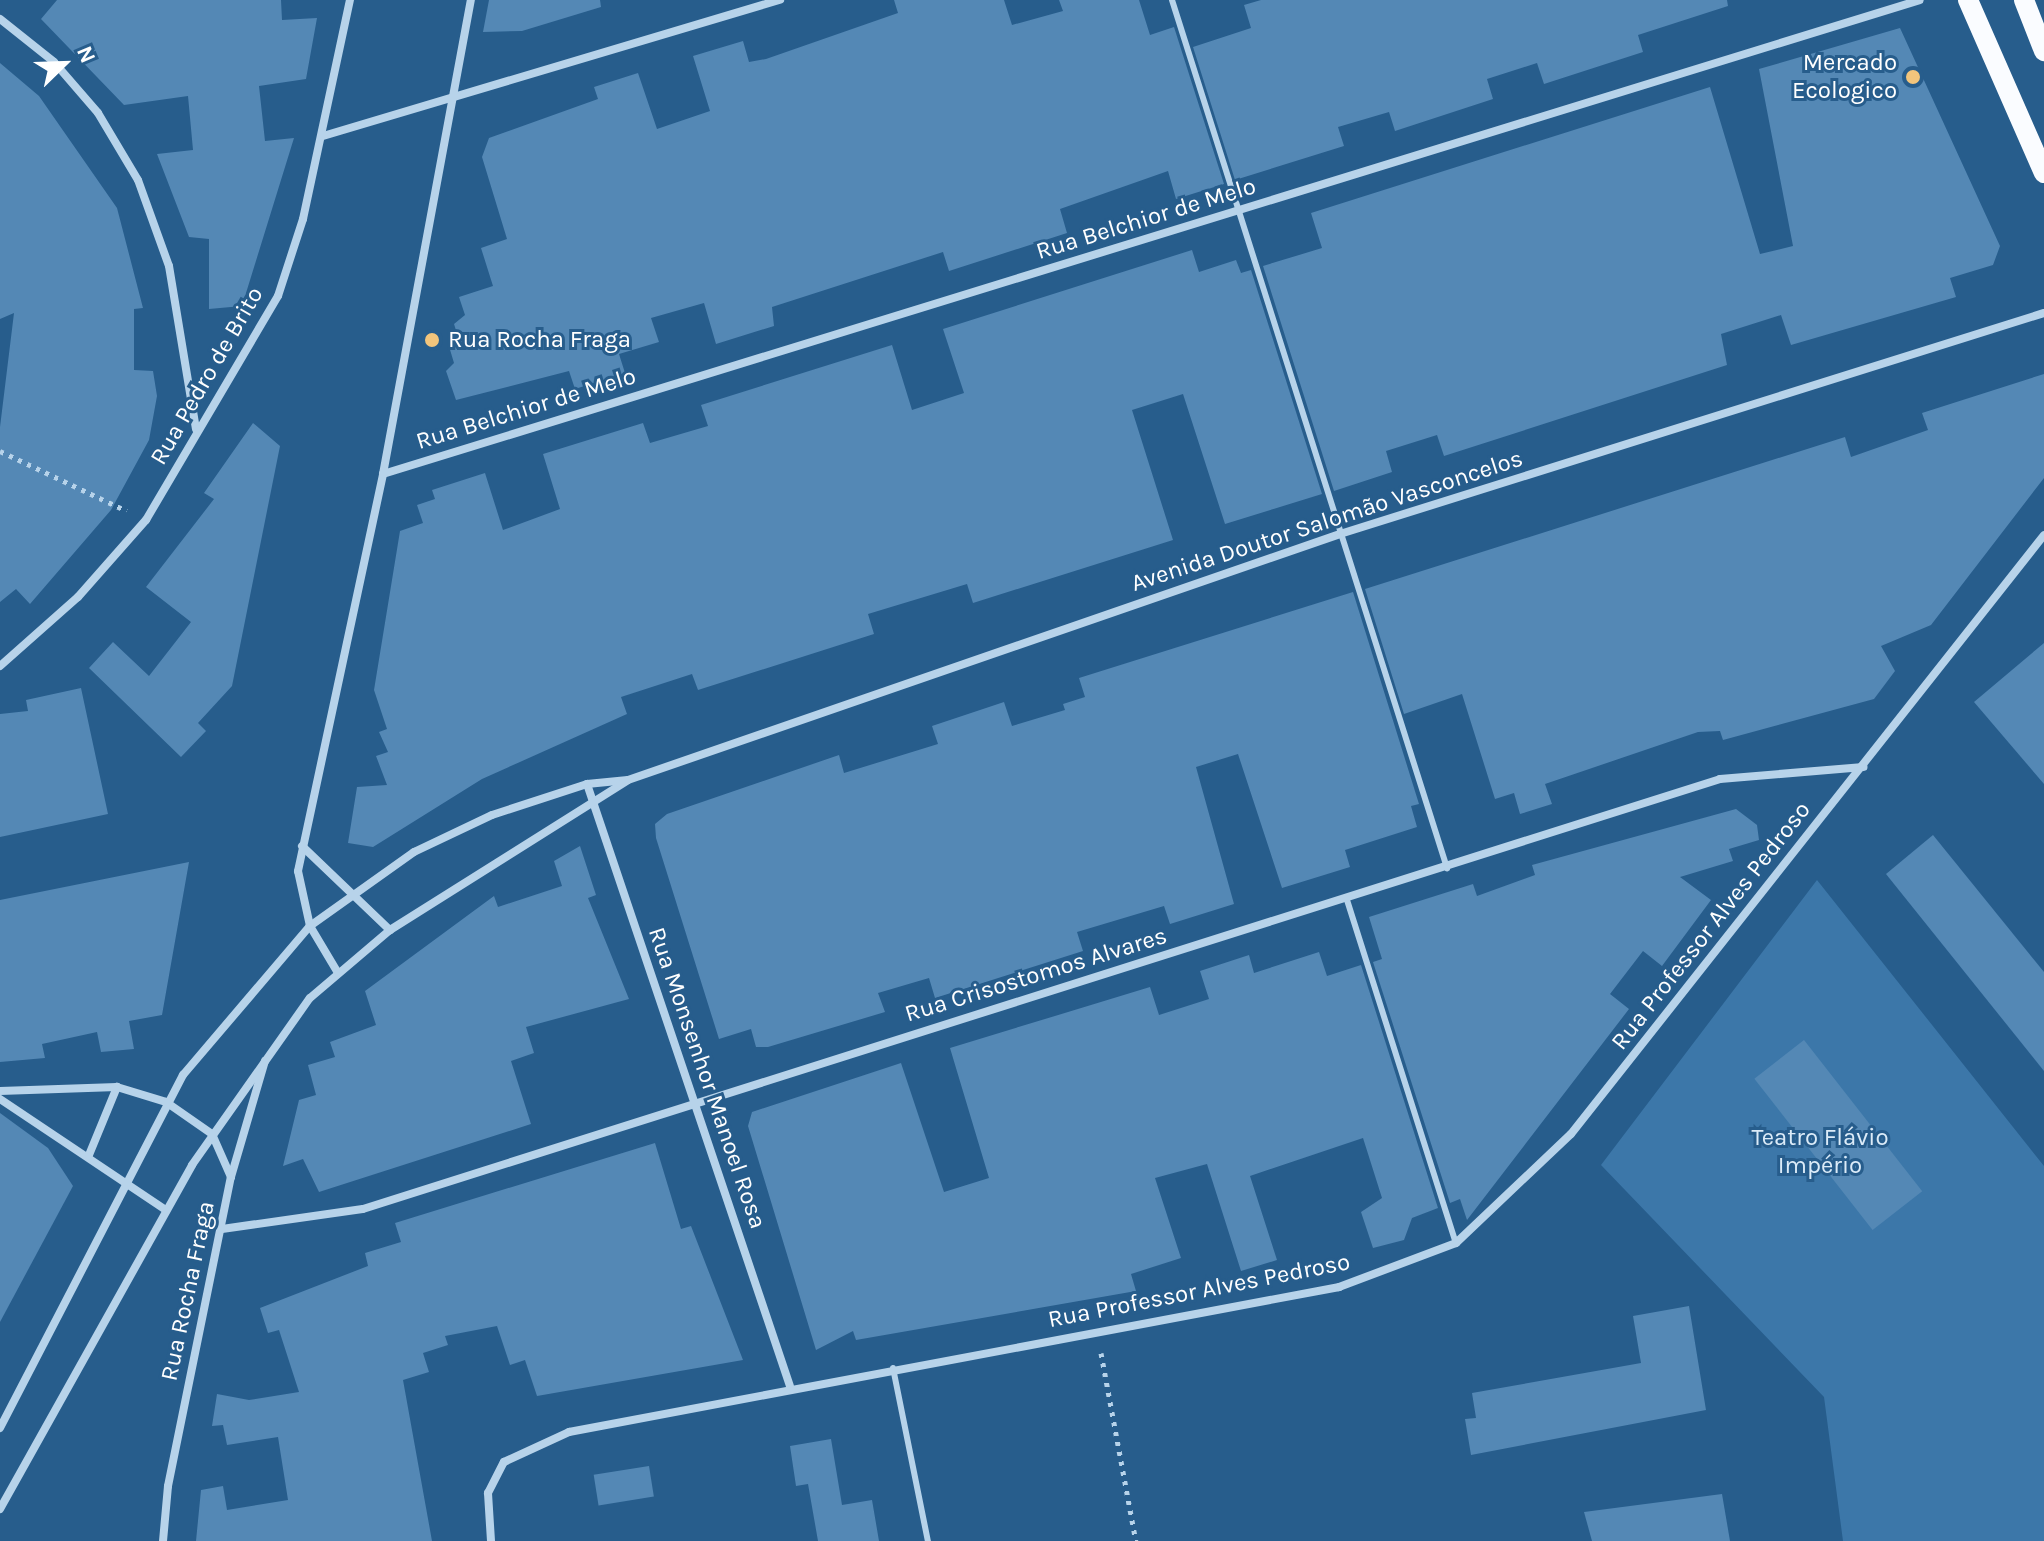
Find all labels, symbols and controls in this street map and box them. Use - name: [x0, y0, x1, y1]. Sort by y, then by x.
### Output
- north arrow: [24, 24, 104, 104]
- text: N: [71, 42, 101, 67]
- place label: Mercado Ecologico: [1792, 49, 1897, 105]
- marker: Mercado Ecologico: [1904, 68, 1922, 86]
- street label: Rua Belchior de Melo: [1033, 172, 1259, 266]
- street label: Rua Pedro de Brito: [144, 282, 270, 470]
- place label: Rua Rocha Fraga: [448, 326, 631, 354]
- marker: Rua Rocha Fraga: [423, 331, 441, 349]
- street label: Rua Belchior de Melo: [413, 362, 639, 456]
- street label: Avenida Doutor Salomão Vasconcelos: [1128, 444, 1526, 598]
- street label: Rua Professor Alves Pedroso: [1605, 796, 1817, 1056]
- street label: Rua Crisostomos Alvares: [902, 921, 1170, 1029]
- street label: Rua Monsenhor Manoel Rosa: [642, 923, 772, 1233]
- park label: Teatro Flávio Império: [1751, 1124, 1889, 1180]
- street label: Rua Rocha Fraga: [155, 1199, 221, 1383]
- street label: Rua Professor Alves Pedroso: [1046, 1248, 1352, 1334]

